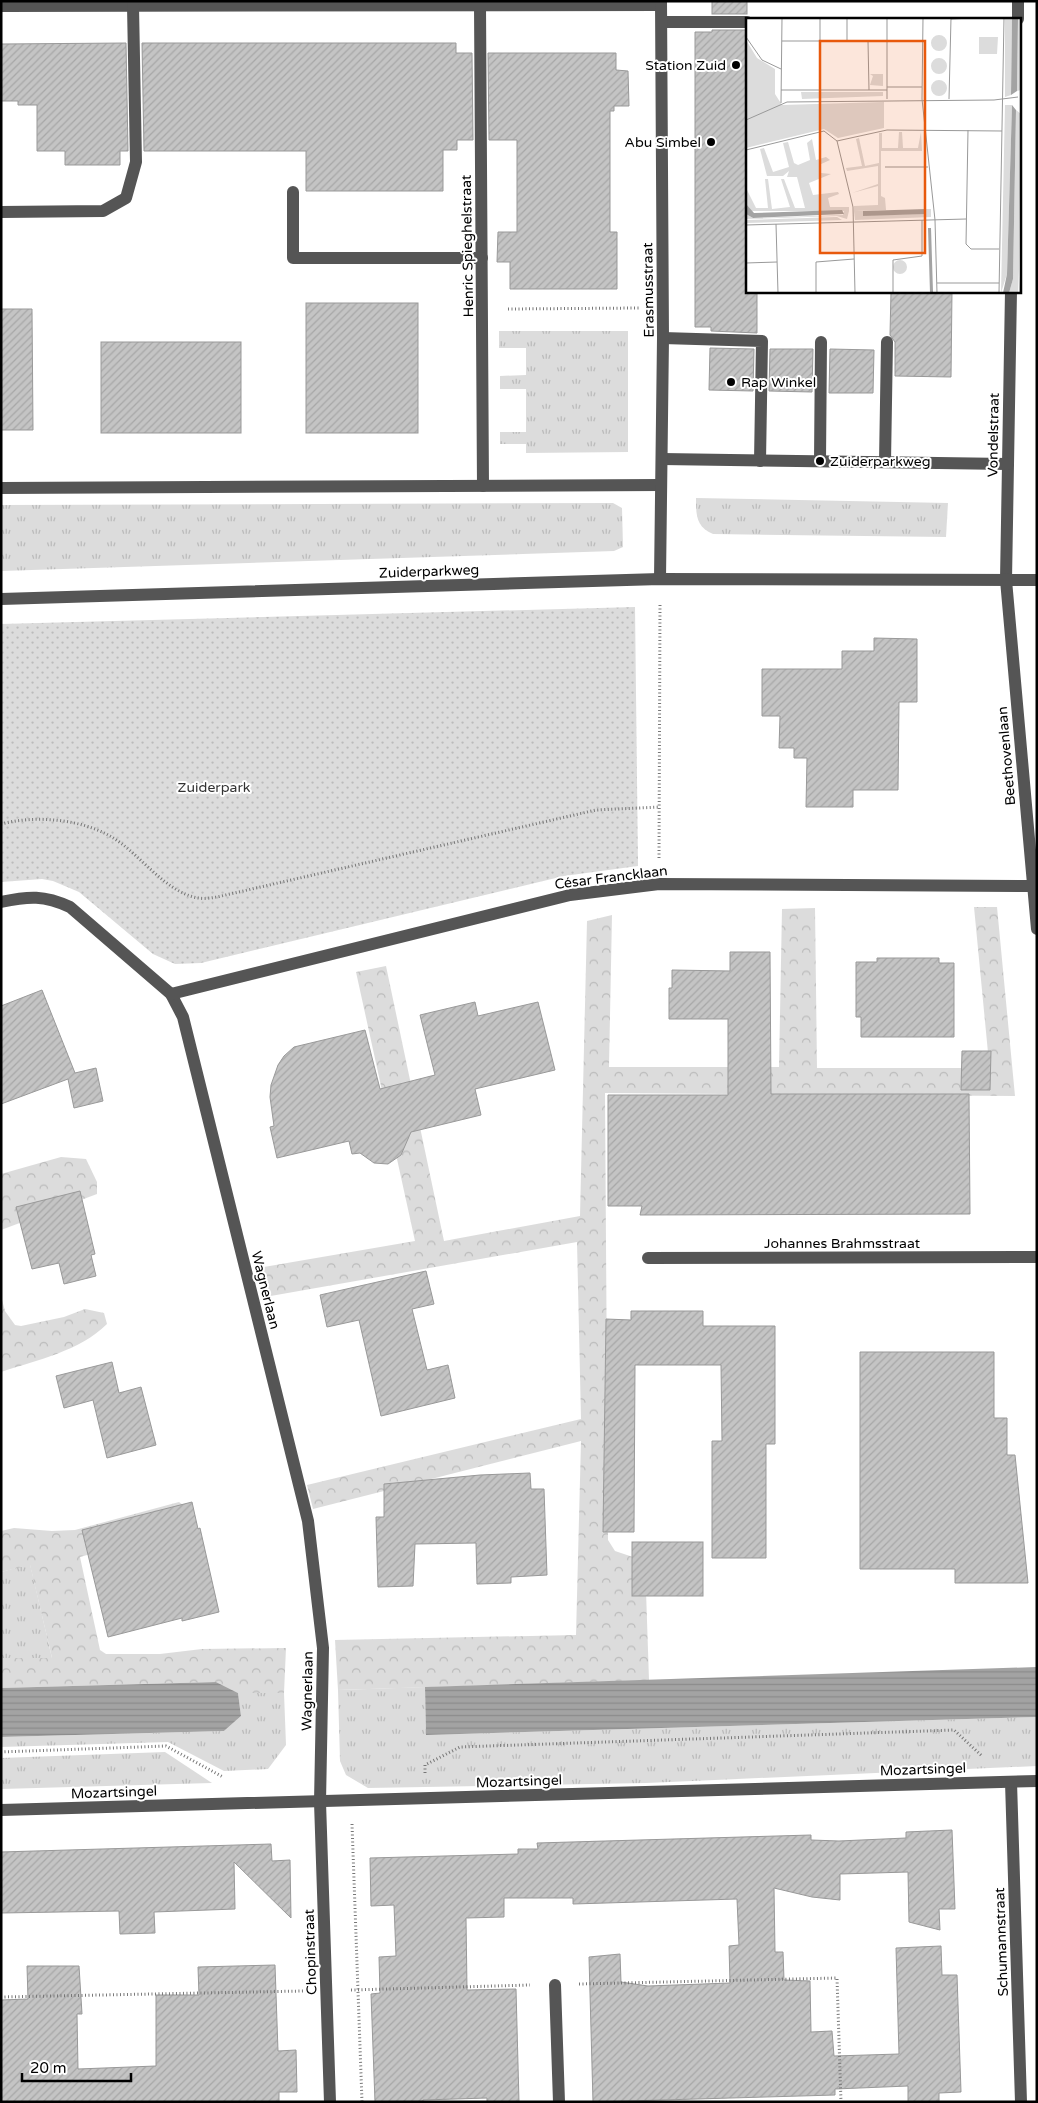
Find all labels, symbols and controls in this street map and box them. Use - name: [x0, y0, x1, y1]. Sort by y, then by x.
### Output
- inset map: [746, 18, 1020, 292]
- place label: Station Zuid: [645, 57, 726, 74]
- marker: Station Zuid: [730, 59, 742, 71]
- place label: Abu Simbel: [625, 134, 701, 151]
- marker: Abu Simbel: [705, 136, 717, 148]
- street label: Henric Spieghelstraat: [458, 174, 477, 317]
- street label: Erasmusstraat: [639, 242, 658, 338]
- place label: Rap Winkel: [741, 374, 816, 391]
- marker: Rap Winkel: [725, 376, 737, 388]
- street label: Vondelstraat: [984, 392, 1003, 477]
- place label: Zuiderparkweg: [830, 453, 931, 470]
- marker: Zuiderparkweg: [814, 455, 826, 467]
- street label: Zuiderparkweg: [378, 561, 480, 582]
- street label: Beethovenlaan: [994, 706, 1019, 806]
- park label: Zuiderpark: [178, 779, 251, 796]
- street label: César Francklaan: [554, 862, 669, 893]
- street label: Johannes Brahmsstraat: [764, 1235, 921, 1252]
- street label: Wagnerlaan: [248, 1249, 283, 1331]
- street label: Wagnerlaan: [298, 1651, 317, 1731]
- street label: Mozartsingel: [880, 1759, 966, 1780]
- street label: Mozartsingel: [476, 1771, 562, 1792]
- street label: Mozartsingel: [71, 1782, 157, 1803]
- street label: Schumannstraat: [991, 1887, 1012, 1997]
- street label: Chopinstraat: [300, 1908, 320, 1995]
- scale bar: [22, 2050, 131, 2082]
- text: 20 m: [30, 2059, 67, 2077]

